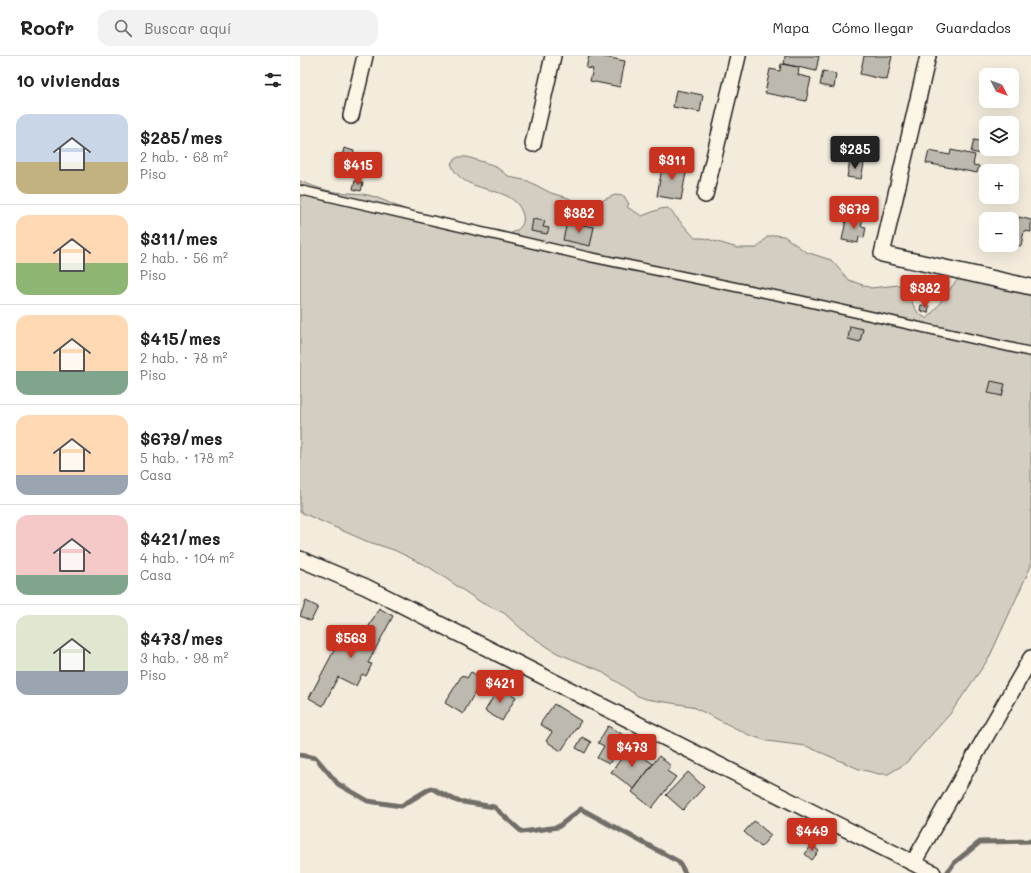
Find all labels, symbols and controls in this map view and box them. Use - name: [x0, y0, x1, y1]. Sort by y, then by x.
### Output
- search box: [98, 10, 378, 46]
- text: Roofr: [20, 15, 74, 40]
- icon: search: [112, 17, 134, 39]
- text: Buscar aquí: [144, 18, 231, 38]
- text: Mapa: [773, 18, 810, 37]
- text: Cómo llegar: [832, 18, 914, 37]
- text: Guardados: [936, 18, 1011, 37]
- north arrow: [979, 68, 1019, 108]
- map controls: [979, 68, 1019, 252]
- text: 10 viviendas: [16, 69, 120, 91]
- icon: filters: [262, 69, 284, 91]
- button: layers: [979, 116, 1019, 156]
- text: $285/mes: [140, 126, 223, 148]
- icon: home: [48, 130, 96, 178]
- pin: $285: [831, 136, 879, 170]
- text: $285: [840, 140, 870, 157]
- pin: $311: [648, 147, 696, 181]
- text: 2 hab. · 68 m²: [140, 148, 228, 165]
- text: $311: [658, 151, 686, 168]
- pin: $415: [334, 152, 382, 186]
- text: $415: [343, 156, 373, 173]
- button: +: [979, 164, 1019, 204]
- text: Piso: [140, 165, 166, 182]
- pin: $679: [830, 196, 878, 230]
- pin: $382: [555, 200, 603, 234]
- text: $679: [839, 200, 869, 217]
- text: $382: [563, 204, 595, 221]
- button: −: [979, 212, 1019, 252]
- text: $311/mes: [140, 227, 218, 249]
- icon: home: [48, 231, 96, 279]
- text: 2 hab. · 56 m²: [140, 249, 228, 266]
- text: Piso: [140, 266, 166, 283]
- pin: $382: [901, 275, 949, 309]
- text: $382: [909, 279, 941, 296]
- text: $415/mes: [140, 327, 221, 349]
- icon: home: [48, 331, 96, 379]
- text: 2 hab. · 78 m²: [140, 349, 227, 366]
- text: Piso: [140, 366, 166, 383]
- text: $679/mes: [140, 427, 223, 449]
- icon: home: [48, 431, 96, 479]
- text: 5 hab. · 178 m²: [140, 449, 234, 466]
- text: Casa: [140, 466, 172, 483]
- text: $421/mes: [140, 527, 220, 549]
- icon: home: [48, 531, 96, 579]
- text: 4 hab. · 104 m²: [140, 549, 234, 566]
- text: Casa: [140, 566, 172, 583]
- pin: $563: [327, 625, 375, 659]
- text: $473/mes: [140, 627, 223, 649]
- text: $563: [335, 629, 367, 646]
- icon: home: [48, 631, 96, 679]
- text: 3 hab. · 98 m²: [140, 649, 228, 666]
- text: Piso: [140, 666, 166, 683]
- pin: $421: [476, 670, 524, 704]
- text: $421: [485, 674, 515, 691]
- pin: $473: [608, 734, 656, 768]
- text: $473: [616, 738, 648, 755]
- pin: $449: [788, 818, 836, 852]
- text: $449: [796, 822, 828, 839]

